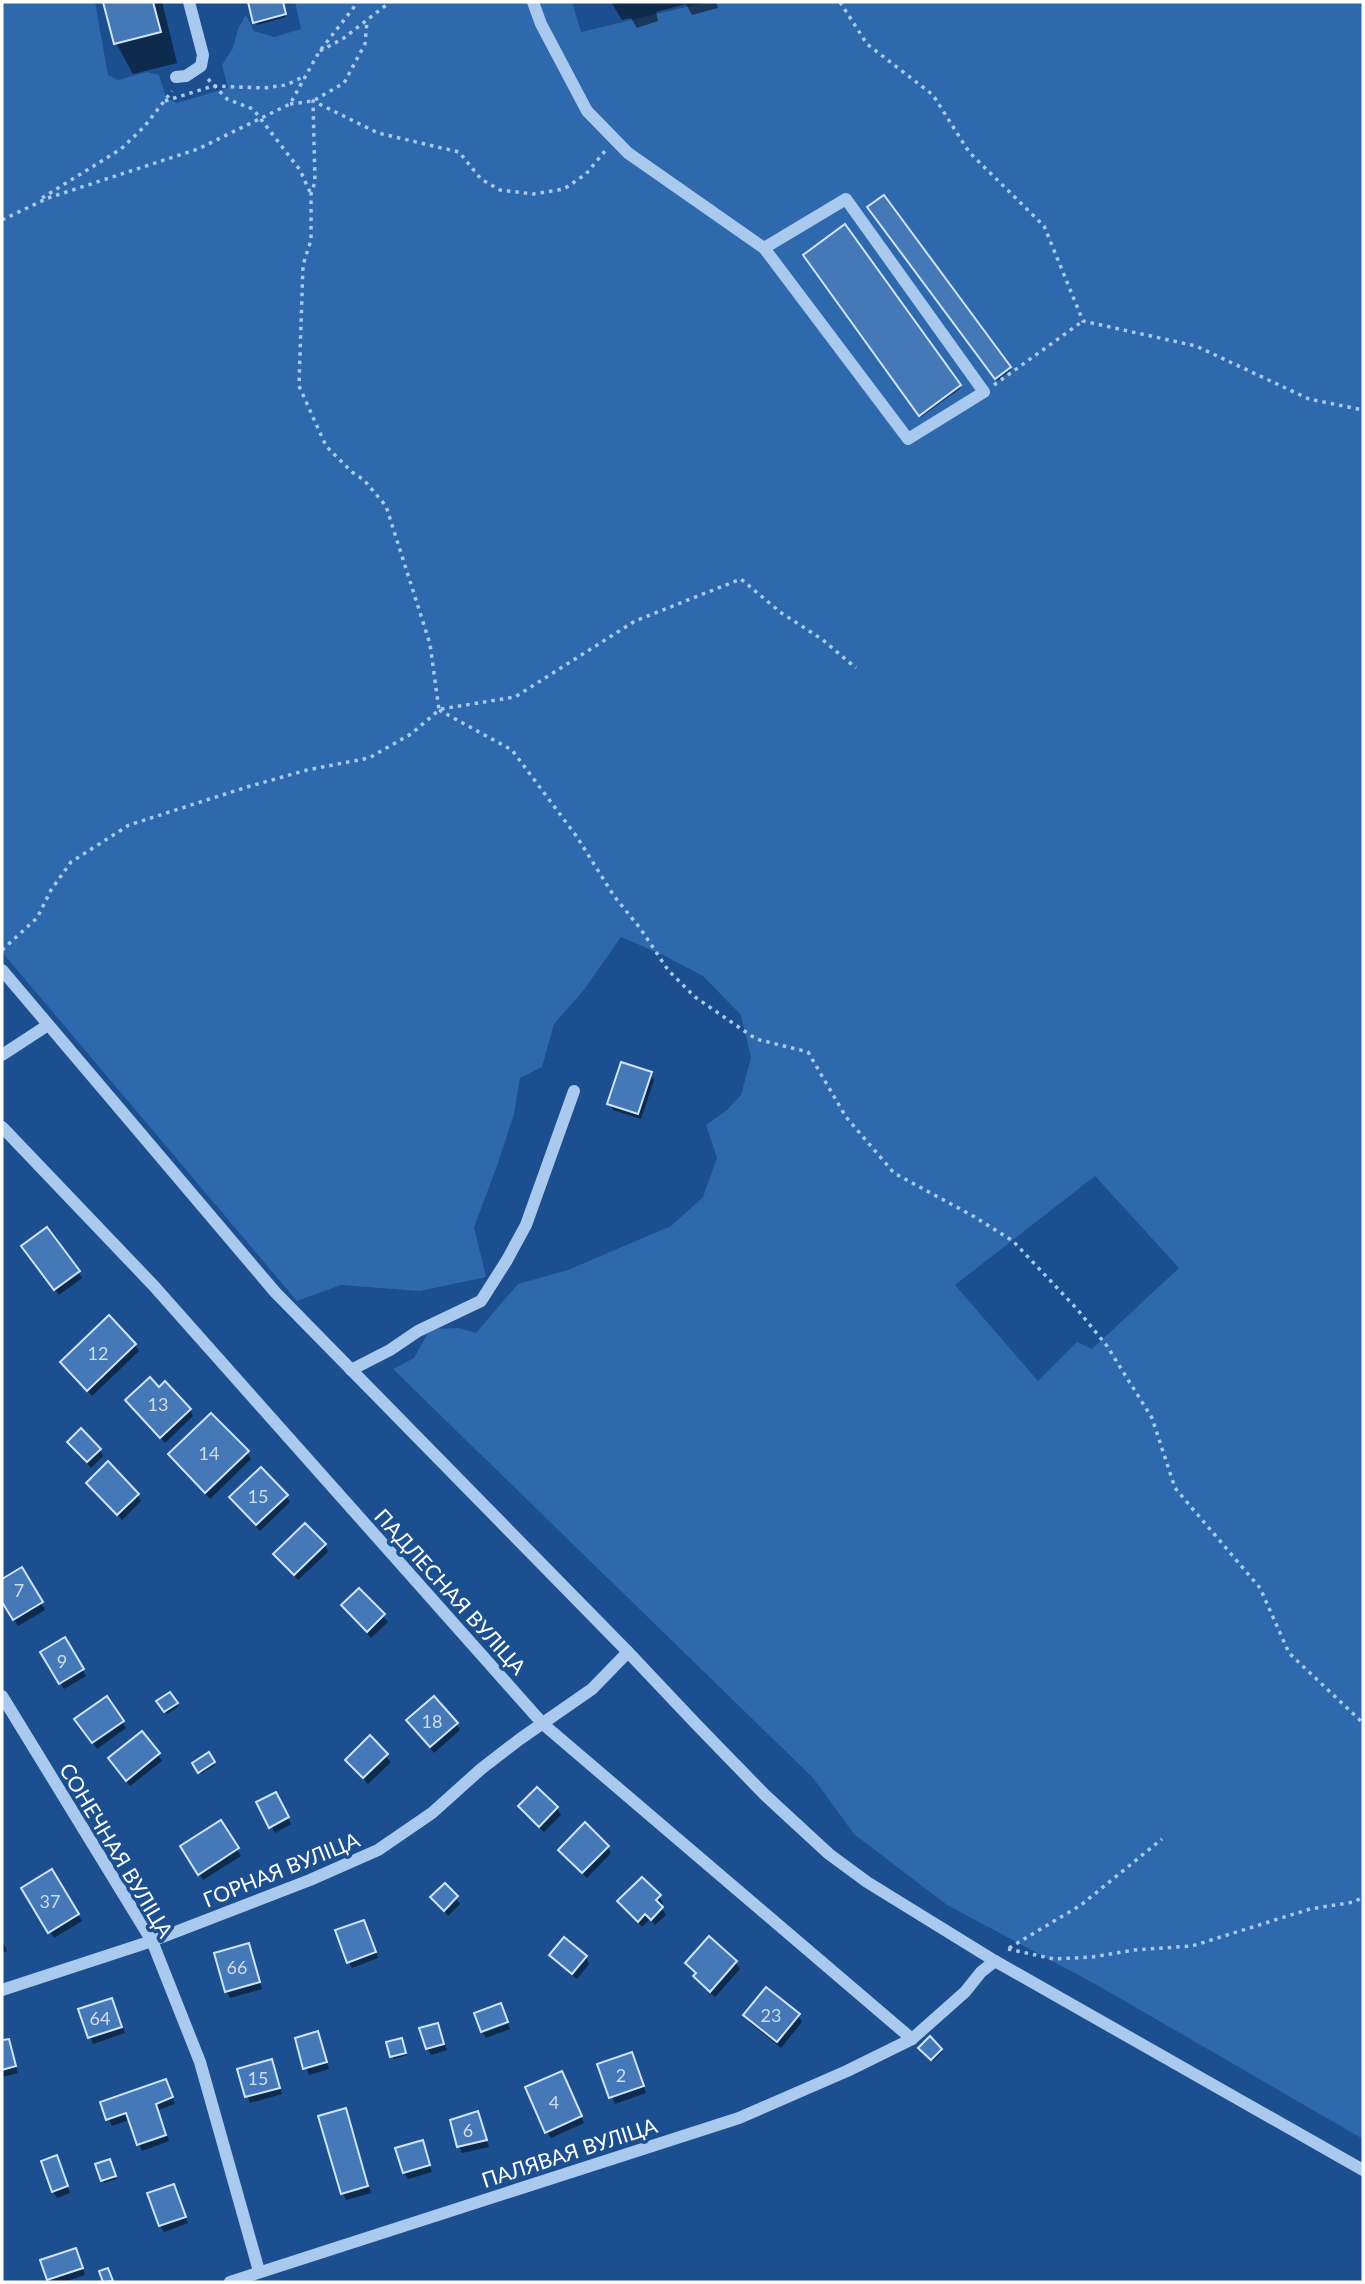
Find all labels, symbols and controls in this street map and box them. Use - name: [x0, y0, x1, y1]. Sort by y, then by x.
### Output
- house number: 12: [88, 1342, 108, 1364]
- house number: 13: [148, 1393, 168, 1415]
- house number: 14: [199, 1442, 219, 1464]
- house number: 15: [248, 1485, 268, 1507]
- street label: ПАДЛЕСНАЯ ВУЛІЦА: [370, 1503, 532, 1679]
- house number: 7: [14, 1579, 24, 1601]
- house number: 9: [57, 1650, 67, 1672]
- house number: 18: [422, 1710, 442, 1732]
- street label: СОНЕЧНАЯ ВУЛІЦА: [55, 1758, 179, 1942]
- street label: ГОРНАЯ ВУЛІЦА: [199, 1826, 364, 1912]
- house number: 37: [40, 1890, 60, 1912]
- house number: 66: [227, 1956, 247, 1978]
- house number: 23: [761, 2004, 781, 2026]
- house number: 64: [90, 2007, 110, 2029]
- house number: 2: [616, 2064, 626, 2086]
- house number: 15: [248, 2067, 268, 2089]
- house number: 4: [549, 2091, 559, 2113]
- street label: ПАЛЯВАЯ ВУЛІЦА: [478, 2112, 661, 2192]
- house number: 6: [463, 2119, 473, 2141]

